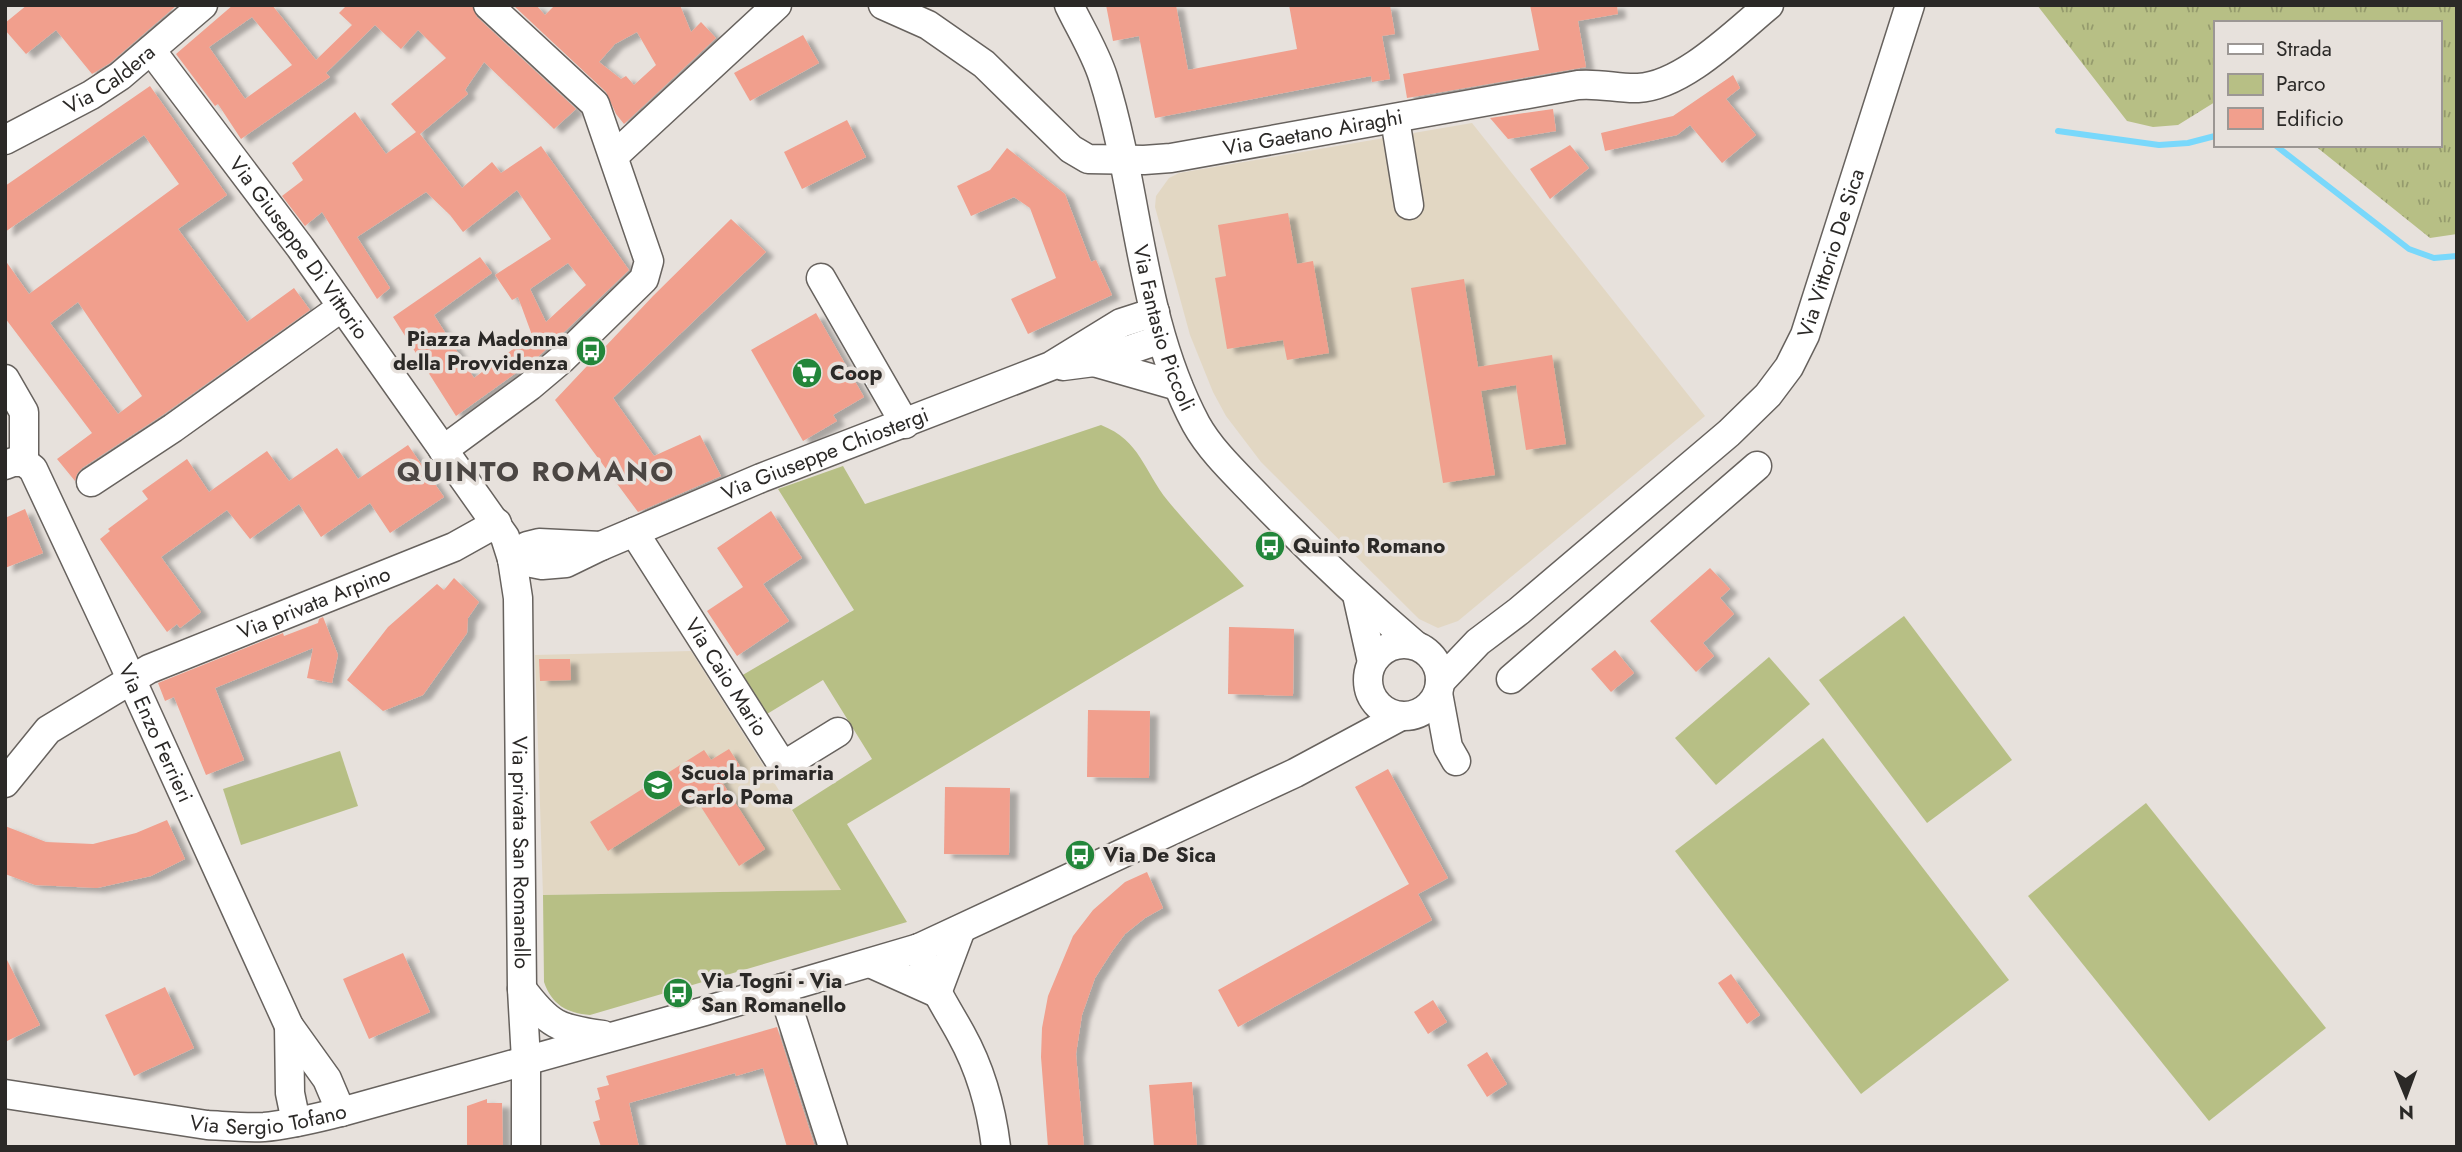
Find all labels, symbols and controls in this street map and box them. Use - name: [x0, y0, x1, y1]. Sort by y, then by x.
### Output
- legend: [2214, 21, 2441, 147]
- text: Strada: [2276, 34, 2332, 64]
- street label: Via Caldera: [59, 37, 162, 122]
- text: Parco: [2276, 69, 2325, 99]
- street label: Via Gaetano Airaghi: [1221, 102, 1405, 163]
- text: Edificio: [2276, 104, 2343, 134]
- street label: Via Giuseppe Di Vittorio: [222, 150, 376, 346]
- street label: Via Vittorio De Sica: [1790, 165, 1872, 341]
- street label: Via Fantasio Piccoli: [1125, 242, 1202, 416]
- place label: Piazza Madonna della Provvidenza: [393, 324, 568, 378]
- bus stop icon: Piazza Madonna della Provvidenza: [574, 334, 608, 368]
- supermarket icon: Coop: [790, 356, 824, 390]
- place label: Coop: [830, 358, 883, 388]
- street label: Via Giuseppe Chiostergi: [717, 400, 933, 508]
- district label: QUINTO ROMANO: [397, 451, 675, 492]
- bus stop icon: Quinto Romano: [1253, 529, 1287, 563]
- place label: Quinto Romano: [1293, 531, 1445, 561]
- street label: Via privata Arpino: [233, 559, 395, 647]
- street label: Via Caio Mario: [678, 612, 775, 742]
- street label: Via Enzo Ferrieri: [111, 659, 200, 807]
- street label: Via privata San Romanello: [504, 736, 537, 969]
- place label: Scuola primaria Carlo Poma: [681, 758, 834, 812]
- school or university icon: Scuola primaria Carlo Poma: [641, 768, 675, 802]
- bus stop icon: Via De Sica: [1063, 838, 1097, 872]
- place label: Via De Sica: [1102, 840, 1216, 870]
- place label: Via Togni - Via San Romanello: [700, 966, 846, 1020]
- bus stop icon: Via Togni - Via San Romanello: [661, 976, 695, 1010]
- north arrow: [2371, 1061, 2441, 1131]
- street label: Via Sergio Tofano: [188, 1096, 349, 1142]
- text: N: [2399, 1099, 2414, 1126]

